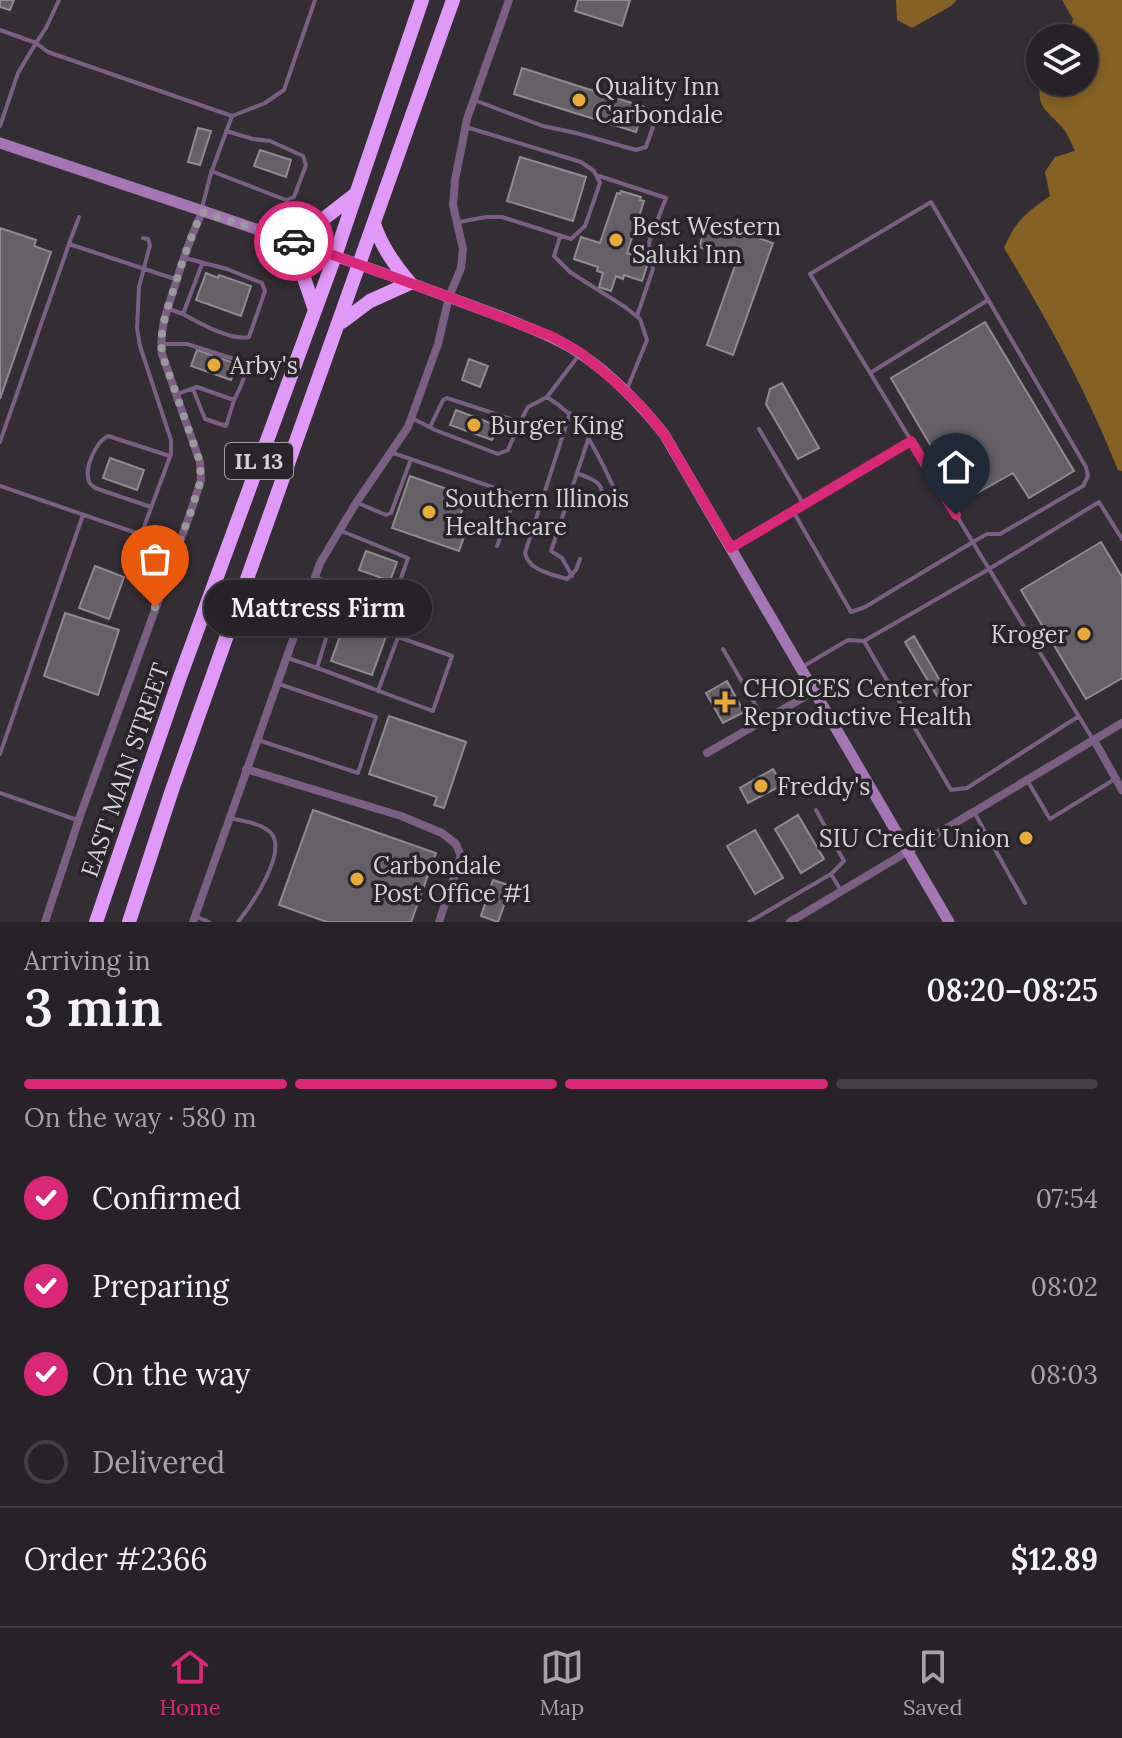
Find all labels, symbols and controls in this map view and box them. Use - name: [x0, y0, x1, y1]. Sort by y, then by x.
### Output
- map controls: [1026, 24, 1098, 96]
- button: layers: [1026, 24, 1098, 96]
- place label: Quality Inn Carbondale: [595, 71, 723, 130]
- marker: Quality Inn Carbondale: [570, 91, 588, 109]
- courier: [254, 201, 334, 281]
- place label: Best Western Saluki Inn: [632, 211, 781, 270]
- icon: car: [272, 219, 316, 263]
- marker: Best Western Saluki Inn: [607, 231, 625, 249]
- place label: Arby's: [229, 350, 298, 381]
- marker: Arby's: [205, 356, 223, 374]
- place label: Burger King: [490, 410, 624, 441]
- marker: Burger King: [465, 416, 483, 434]
- pin: [922, 433, 990, 515]
- road number: IL 13: [225, 443, 293, 479]
- icon: home: [934, 445, 978, 489]
- place label: Southern Illinois Healthcare: [445, 483, 629, 542]
- marker: Southern Illinois Healthcare: [420, 503, 438, 521]
- pin: [121, 525, 189, 607]
- icon: bag: [133, 537, 177, 581]
- callout: Mattress Firm: [203, 579, 431, 635]
- text: Mattress Firm: [230, 591, 406, 624]
- place label: Kroger: [991, 619, 1069, 650]
- marker: Kroger: [1075, 625, 1093, 643]
- street label: EAST MAIN STREET: [74, 659, 176, 881]
- place label: CHOICES Center for Reproductive Health: [743, 673, 973, 732]
- marker: CHOICES Center for Reproductive Health: [714, 691, 736, 713]
- place label: Freddy's: [777, 771, 870, 802]
- marker: Freddy's: [752, 777, 770, 795]
- place label: SIU Credit Union: [819, 823, 1010, 854]
- marker: SIU Credit Union: [1017, 829, 1035, 847]
- place label: Carbondale Post Office #1: [373, 850, 531, 909]
- marker: Carbondale Post Office #1: [348, 870, 366, 888]
- text: Arriving in: [24, 944, 151, 977]
- text: 08:20–08:25: [927, 971, 1098, 1009]
- text: 3 min: [24, 974, 163, 1040]
- text: On the way · 580 m: [24, 1101, 256, 1134]
- icon: check: [24, 1176, 68, 1220]
- text: Confirmed: [92, 1179, 241, 1217]
- text: 07:54: [1036, 1182, 1098, 1215]
- icon: check: [24, 1264, 68, 1308]
- text: Preparing: [92, 1267, 229, 1305]
- text: 08:02: [1031, 1270, 1098, 1303]
- icon: check: [24, 1352, 68, 1396]
- text: On the way: [92, 1355, 250, 1393]
- text: 08:03: [1030, 1358, 1098, 1391]
- text: Delivered: [92, 1443, 225, 1481]
- text: Order #2366: [24, 1540, 208, 1578]
- text: $12.89: [1011, 1540, 1098, 1578]
- tab: Home: [159, 1645, 221, 1721]
- tab: Map: [539, 1645, 584, 1721]
- tab: Saved: [903, 1645, 963, 1721]

